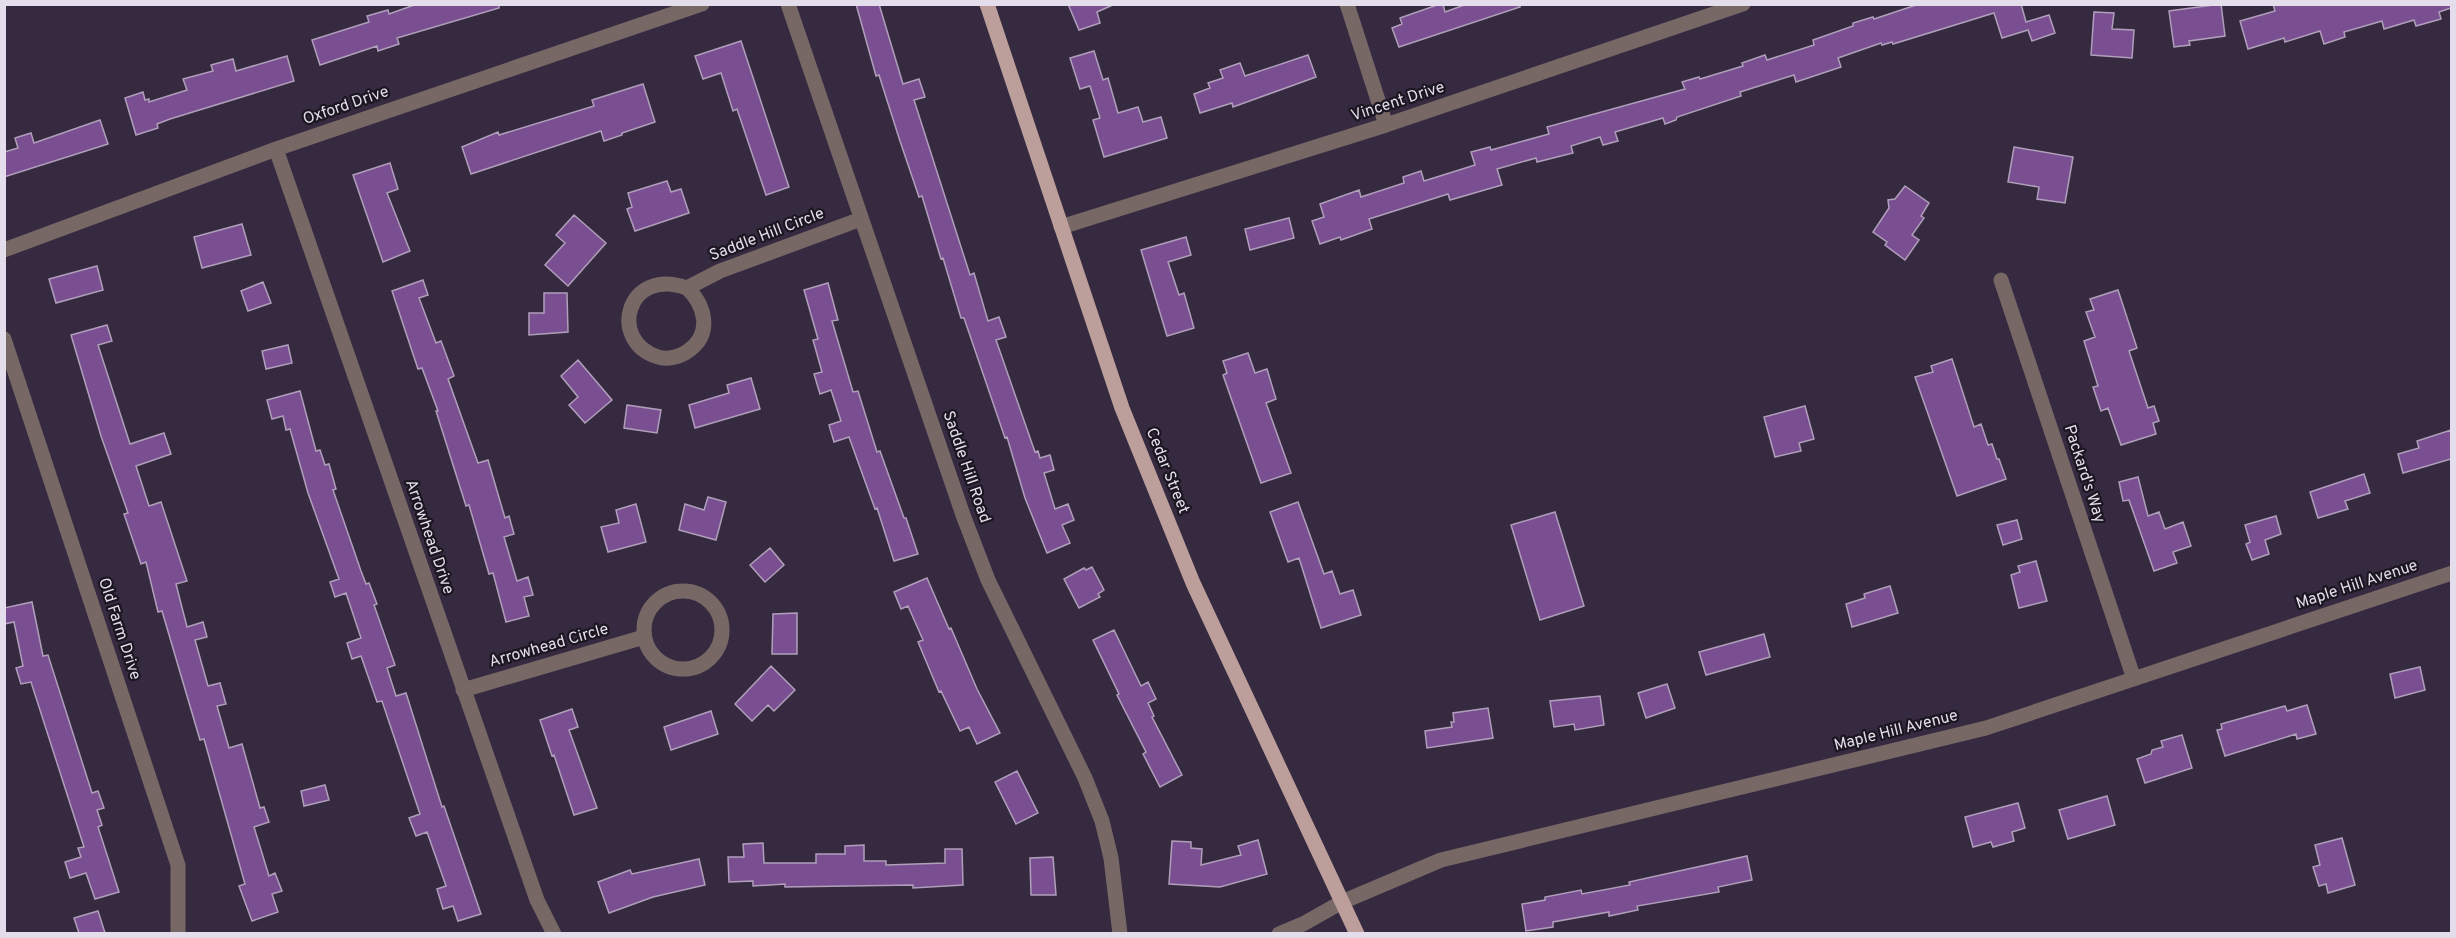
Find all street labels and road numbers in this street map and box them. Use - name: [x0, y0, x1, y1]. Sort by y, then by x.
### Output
- street label: Vincent Drive: [1349, 77, 1447, 127]
- street label: Oxford Drive: [300, 82, 392, 130]
- street label: Saddle Hill Circle: [707, 204, 827, 266]
- street label: Saddle Hill Road: [937, 408, 995, 526]
- street label: Packard's Way: [2059, 422, 2109, 526]
- street label: Cedar Street: [1141, 425, 1193, 517]
- street label: Arrowhead Drive: [400, 477, 458, 597]
- street label: Maple Hill Avenue: [2294, 556, 2420, 614]
- street label: Old Farm Drive: [93, 575, 145, 683]
- street label: Arrowhead Circle: [487, 619, 611, 673]
- street label: Maple Hill Avenue: [1832, 706, 1960, 756]

